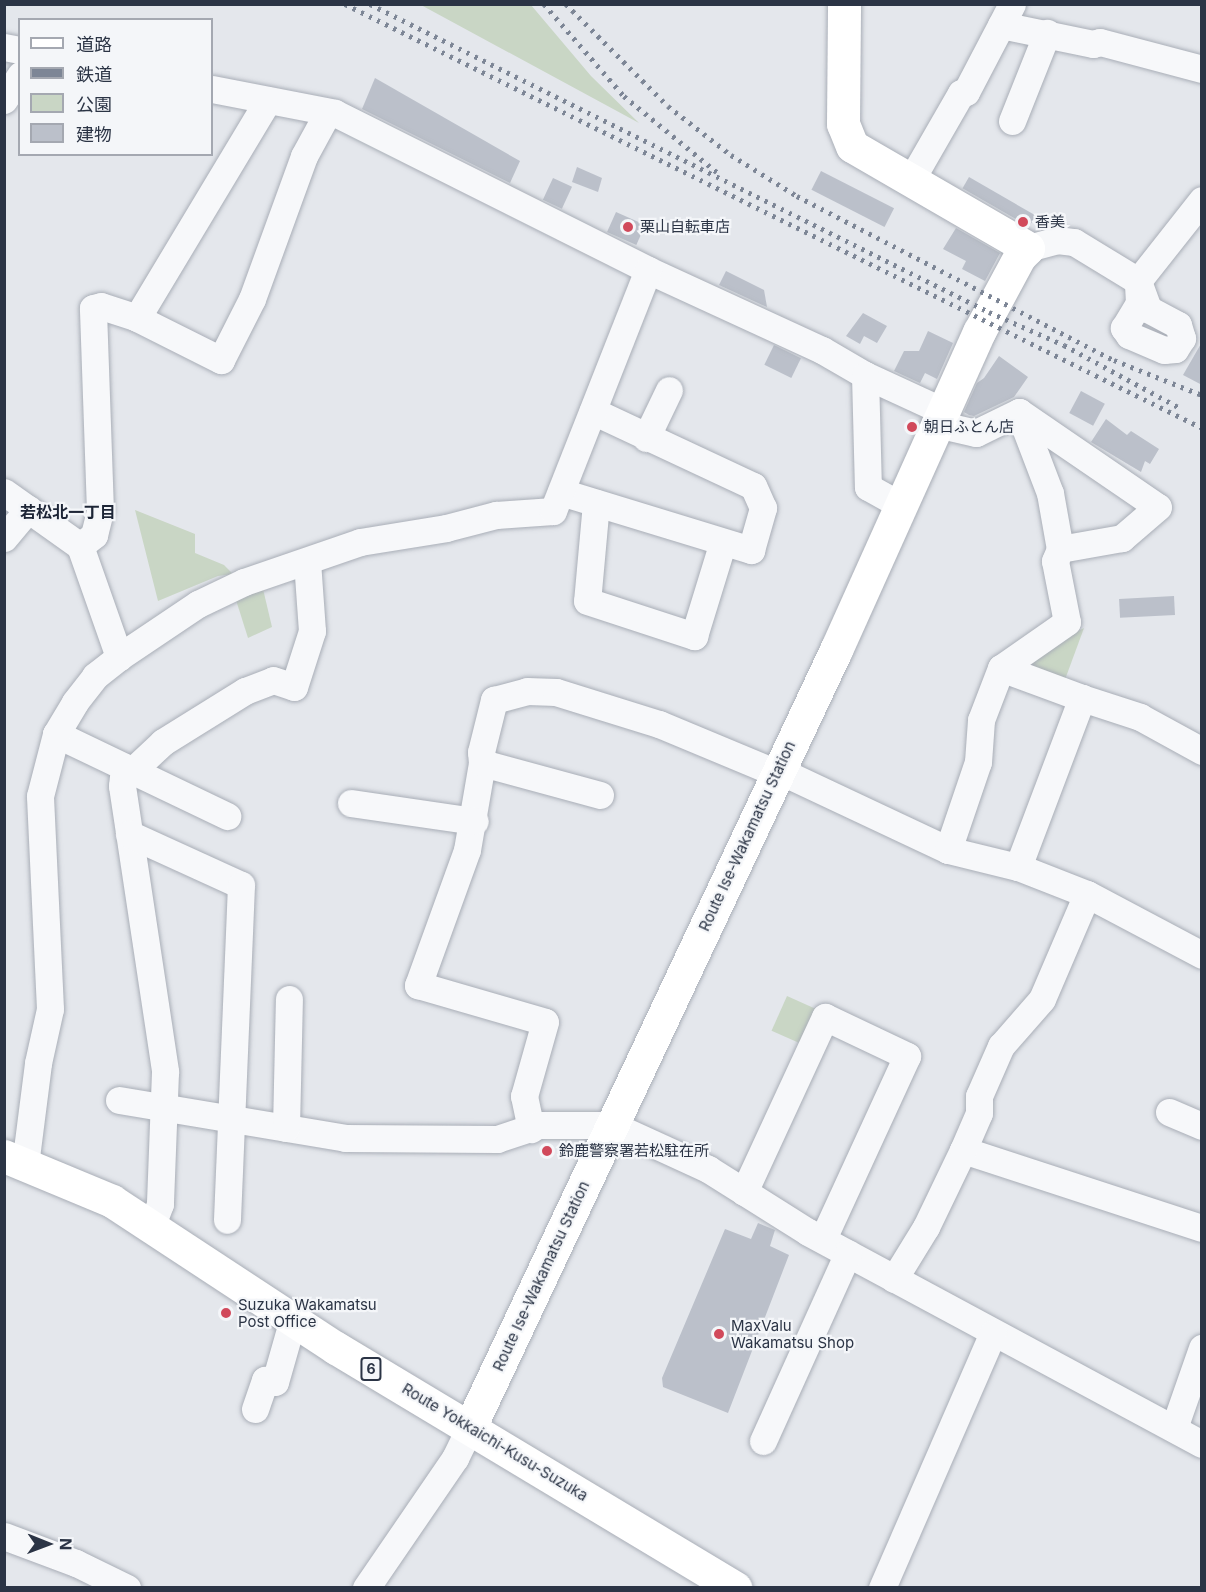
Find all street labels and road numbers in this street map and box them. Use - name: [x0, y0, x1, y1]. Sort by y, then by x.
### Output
- street label: Route Ise-Wakamatsu Station: [695, 738, 799, 934]
- street label: Route Ise-Wakamatsu Station: [489, 1178, 593, 1374]
- road number: 6: [359, 1358, 383, 1380]
- street label: Route Yokkaichi-Kusu-Suzuka: [399, 1379, 591, 1505]

